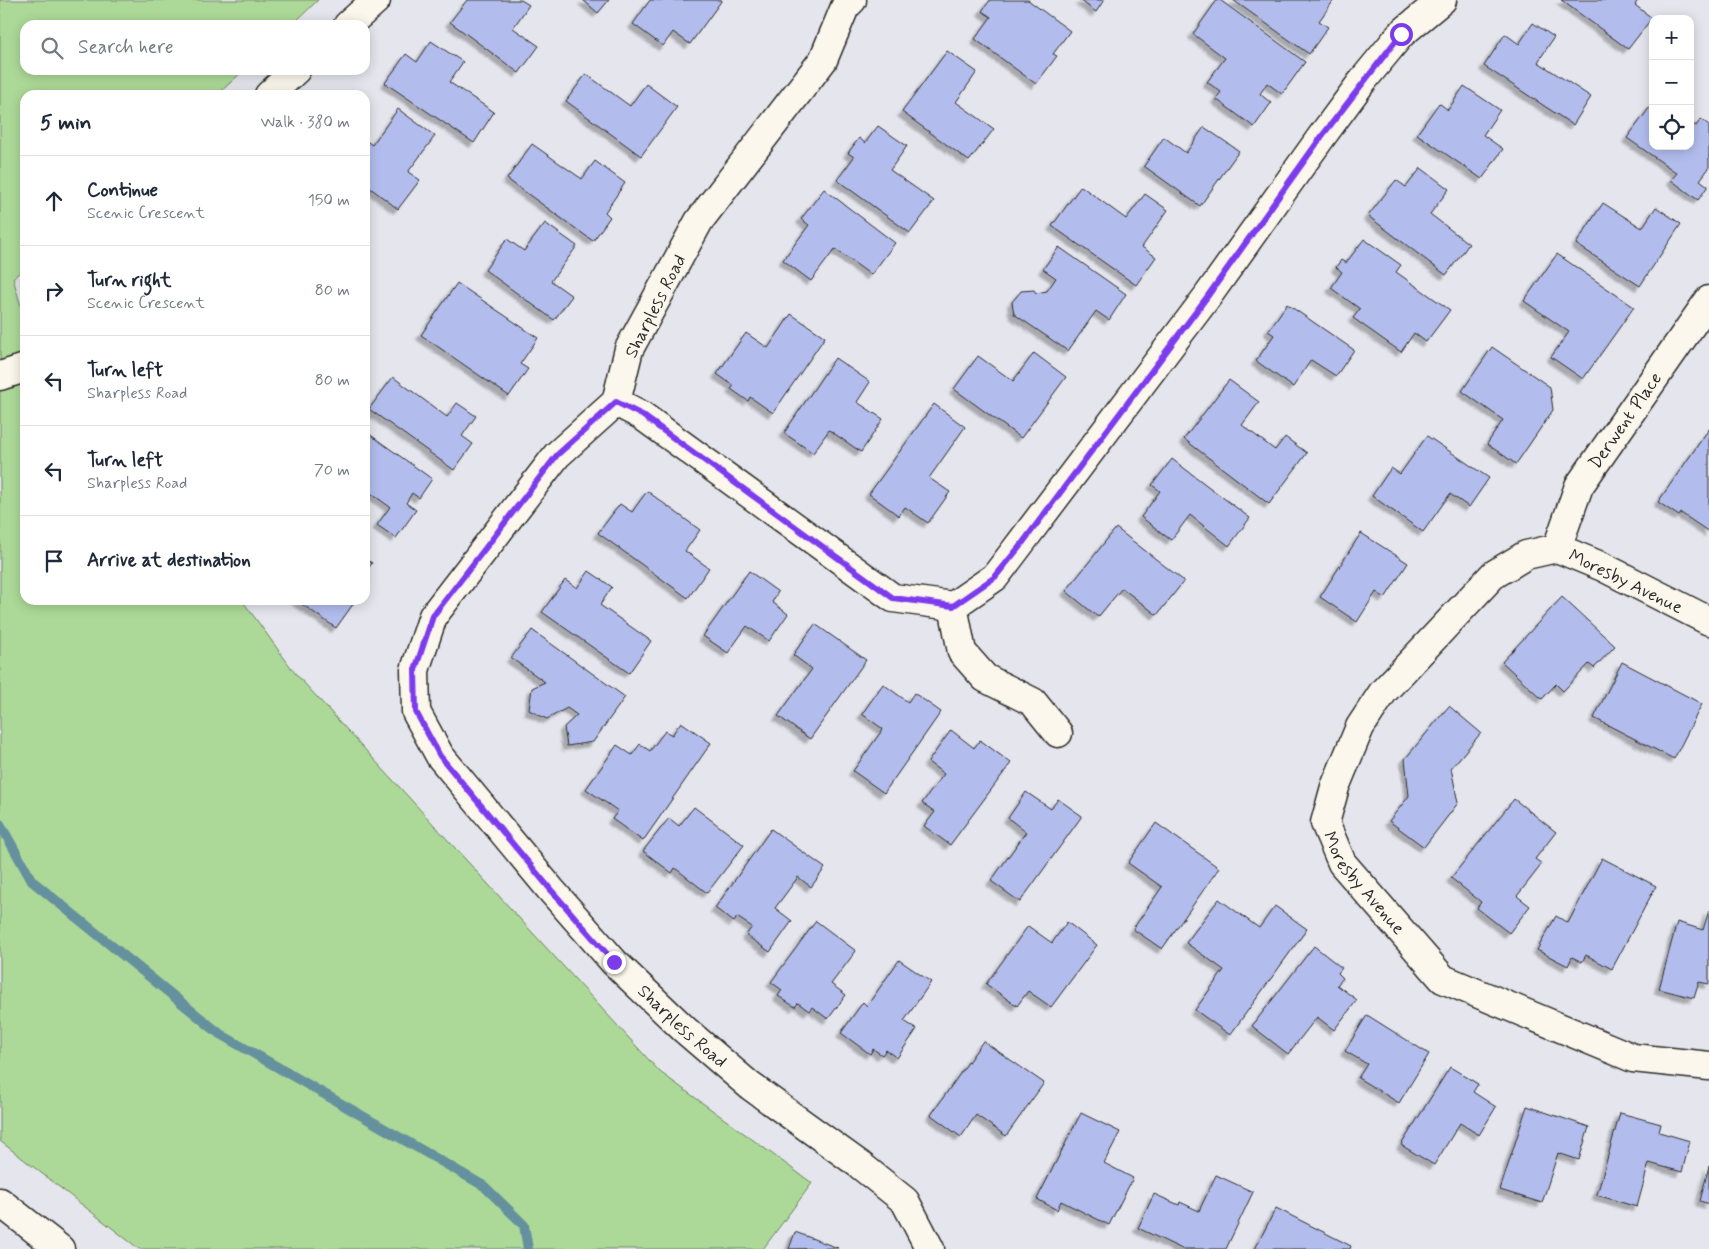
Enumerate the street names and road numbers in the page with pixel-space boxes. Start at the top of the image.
street label: Sharpless Road [620,251,692,362]
street label: Derwent Place [1584,368,1668,474]
street label: Moresby Avenue [1564,544,1687,620]
street label: Moresby Avenue [1317,828,1410,940]
street label: Sharpless Road [632,980,732,1074]

